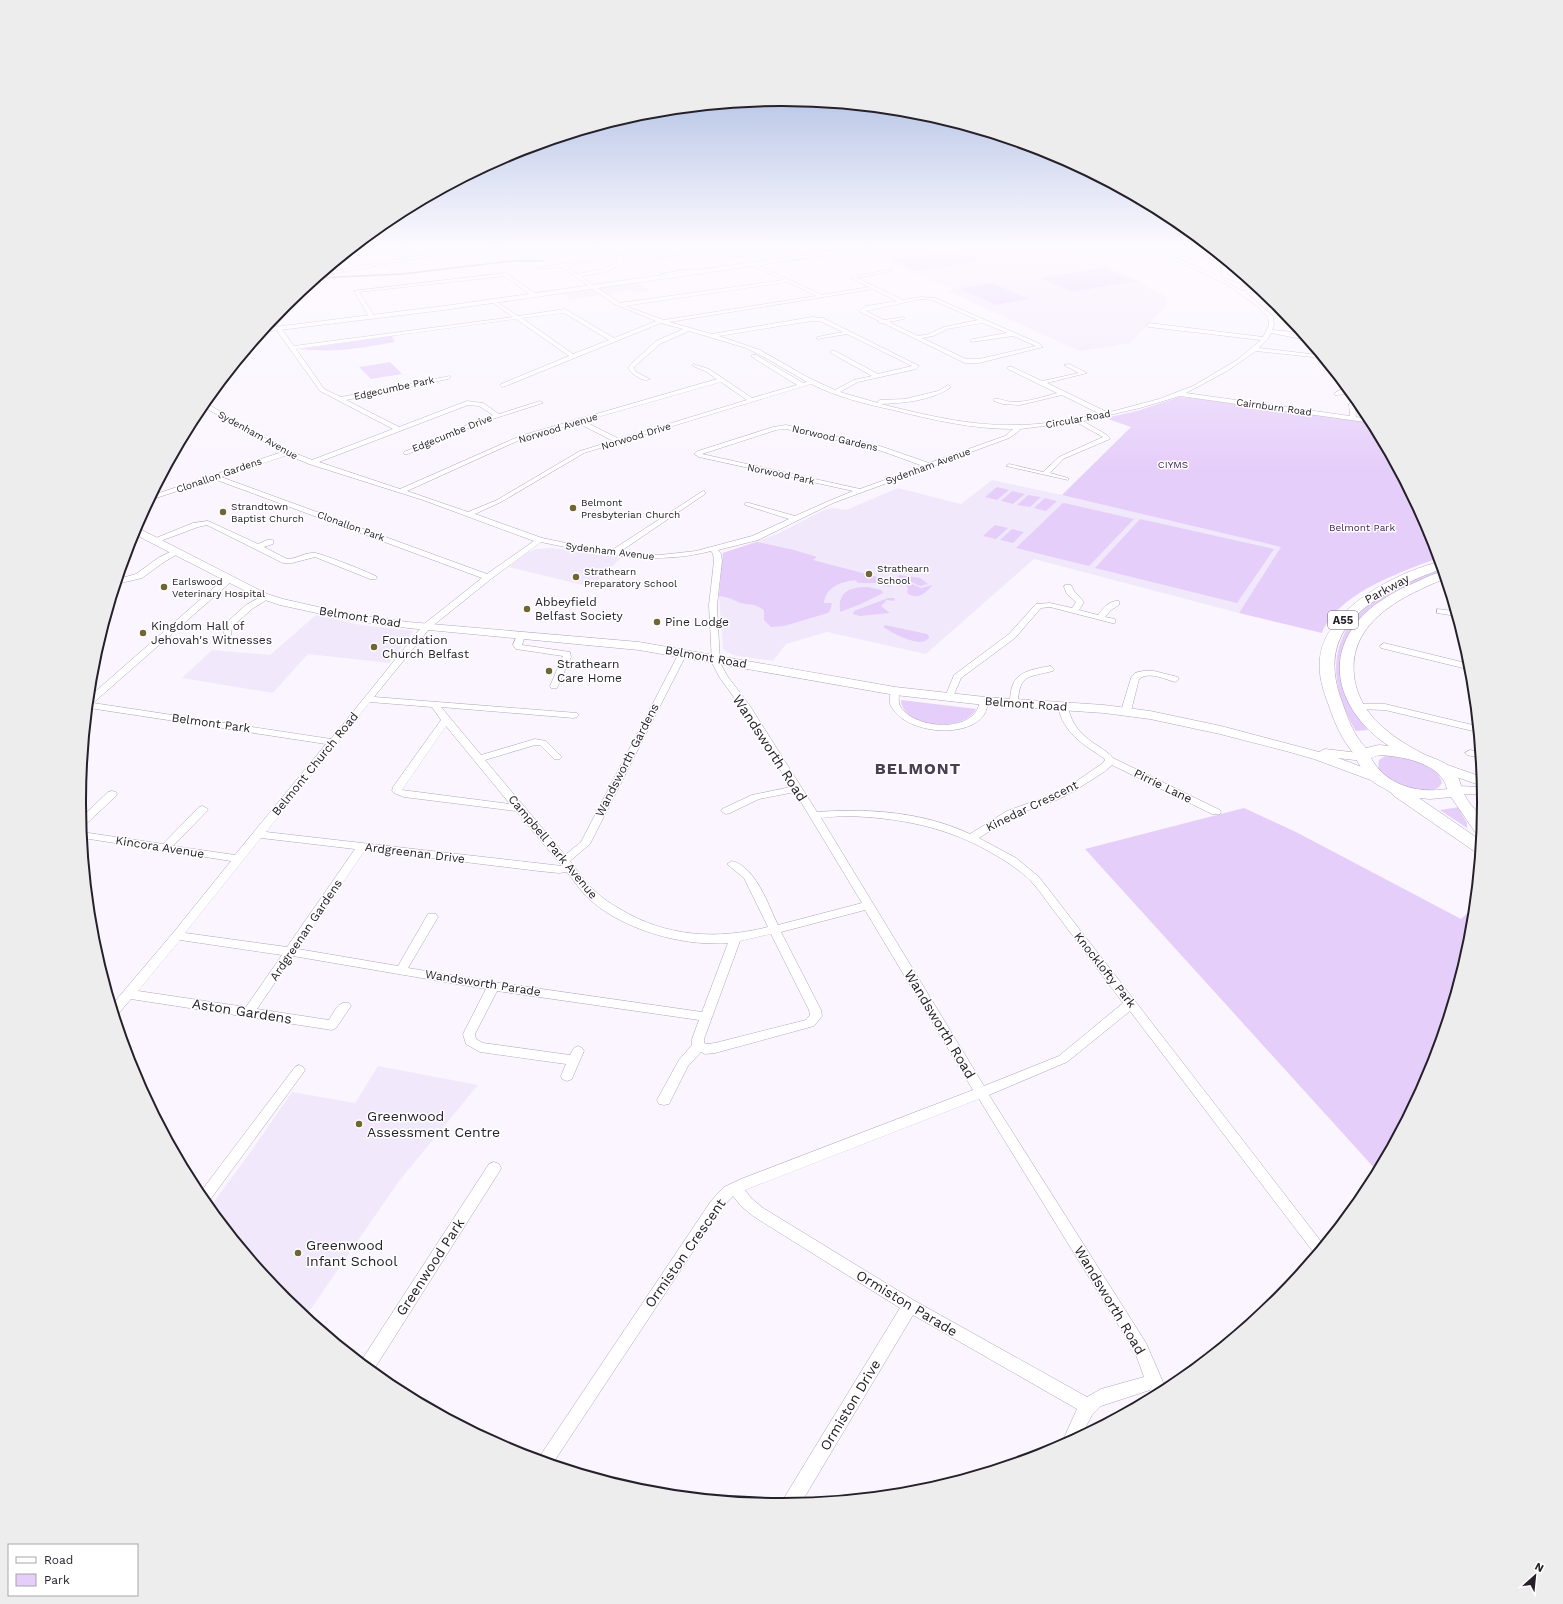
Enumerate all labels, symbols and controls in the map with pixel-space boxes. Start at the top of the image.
street label: Edgecumbe Park [353,374,435,402]
street label: Cairnburn Road [1236,396,1312,418]
street label: Circular Road [1045,408,1111,430]
street label: Sydenham Avenue [216,409,300,462]
street label: Norwood Avenue [517,411,599,445]
street label: Edgecumbe Drive [410,412,494,454]
street label: Norwood Drive [600,420,672,452]
street label: Norwood Gardens [791,423,879,453]
street label: Sydenham Avenue [884,445,972,486]
street label: Clonallon Gardens [175,455,263,495]
park label: CIYMS [1158,459,1188,470]
street label: Norwood Park [746,461,816,487]
place label: Belmont Presbyterian Church [581,497,680,520]
place label: Strandtown Baptist Church [231,501,304,524]
marker: Belmont Presbyterian Church [568,503,578,513]
marker: Strandtown Baptist Church [218,507,228,517]
street label: Clonallon Park [316,509,387,543]
park label: Belmont Park [1329,522,1395,533]
street label: Sydenham Avenue [565,540,655,562]
place label: Strathearn School [877,563,929,586]
place label: Strathearn Preparatory School [584,566,677,589]
marker: Strathearn School [864,569,874,579]
street label: Parkway [1362,571,1412,607]
marker: Strathearn Preparatory School [571,572,581,582]
place label: Earlswood Veterinary Hospital [172,576,265,599]
marker: Earlswood Veterinary Hospital [159,582,169,592]
place label: Abbeyfield Belfast Society [535,595,624,623]
street label: Belmont Road [318,604,402,630]
marker: Abbeyfield Belfast Society [522,604,532,614]
road number: A55 [1328,611,1358,629]
place label: Pine Lodge [665,615,729,629]
marker: Pine Lodge [652,617,662,627]
place label: Kingdom Hall of Jehovah's Witnesses [151,619,272,647]
marker: Kingdom Hall of Jehovah's Witnesses [138,628,148,638]
place label: Foundation Church Belfast [382,633,469,661]
marker: Foundation Church Belfast [369,642,379,652]
street label: Belmont Road [664,643,748,671]
place label: Strathearn Care Home [557,657,622,685]
marker: Strathearn Care Home [544,666,554,676]
street label: Wandsworth Road [730,692,810,804]
street label: Belmont Road [984,694,1068,714]
street label: Wandsworth Gardens [592,701,662,819]
street label: Belmont Church Road [269,710,361,818]
street label: Belmont Park [171,711,251,735]
district label: BELMONT [875,759,961,778]
street label: Pirrie Lane [1132,766,1194,806]
street label: Kinedar Crescent [984,778,1080,834]
street label: Campbell Park Avenue [506,792,601,902]
street label: Kincora Avenue [115,833,205,861]
street label: Ardgreenan Drive [364,840,466,866]
street label: Ardgreenan Gardens [267,877,345,983]
street label: Knocklofty Park [1071,930,1139,1011]
street label: Wandsworth Parade [424,967,542,999]
street label: Wandsworth Road [901,967,979,1081]
street label: Aston Gardens [191,995,293,1027]
place label: Greenwood Assessment Centre [367,1108,500,1140]
marker: Greenwood Assessment Centre [354,1119,364,1129]
street label: Ormiston Crescent [641,1195,729,1310]
street label: Greenwood Park [393,1216,467,1318]
place label: Greenwood Infant School [306,1237,398,1269]
street label: Wandsworth Road [1071,1243,1149,1357]
marker: Greenwood Infant School [293,1248,303,1258]
street label: Ormiston Parade [854,1267,960,1339]
street label: Ormiston Drive [817,1357,883,1453]
legend [8,1544,138,1596]
text: Road [44,1553,73,1567]
north arrow [1515,1556,1555,1596]
text: N [1533,1560,1546,1575]
text: Park [44,1573,70,1587]

